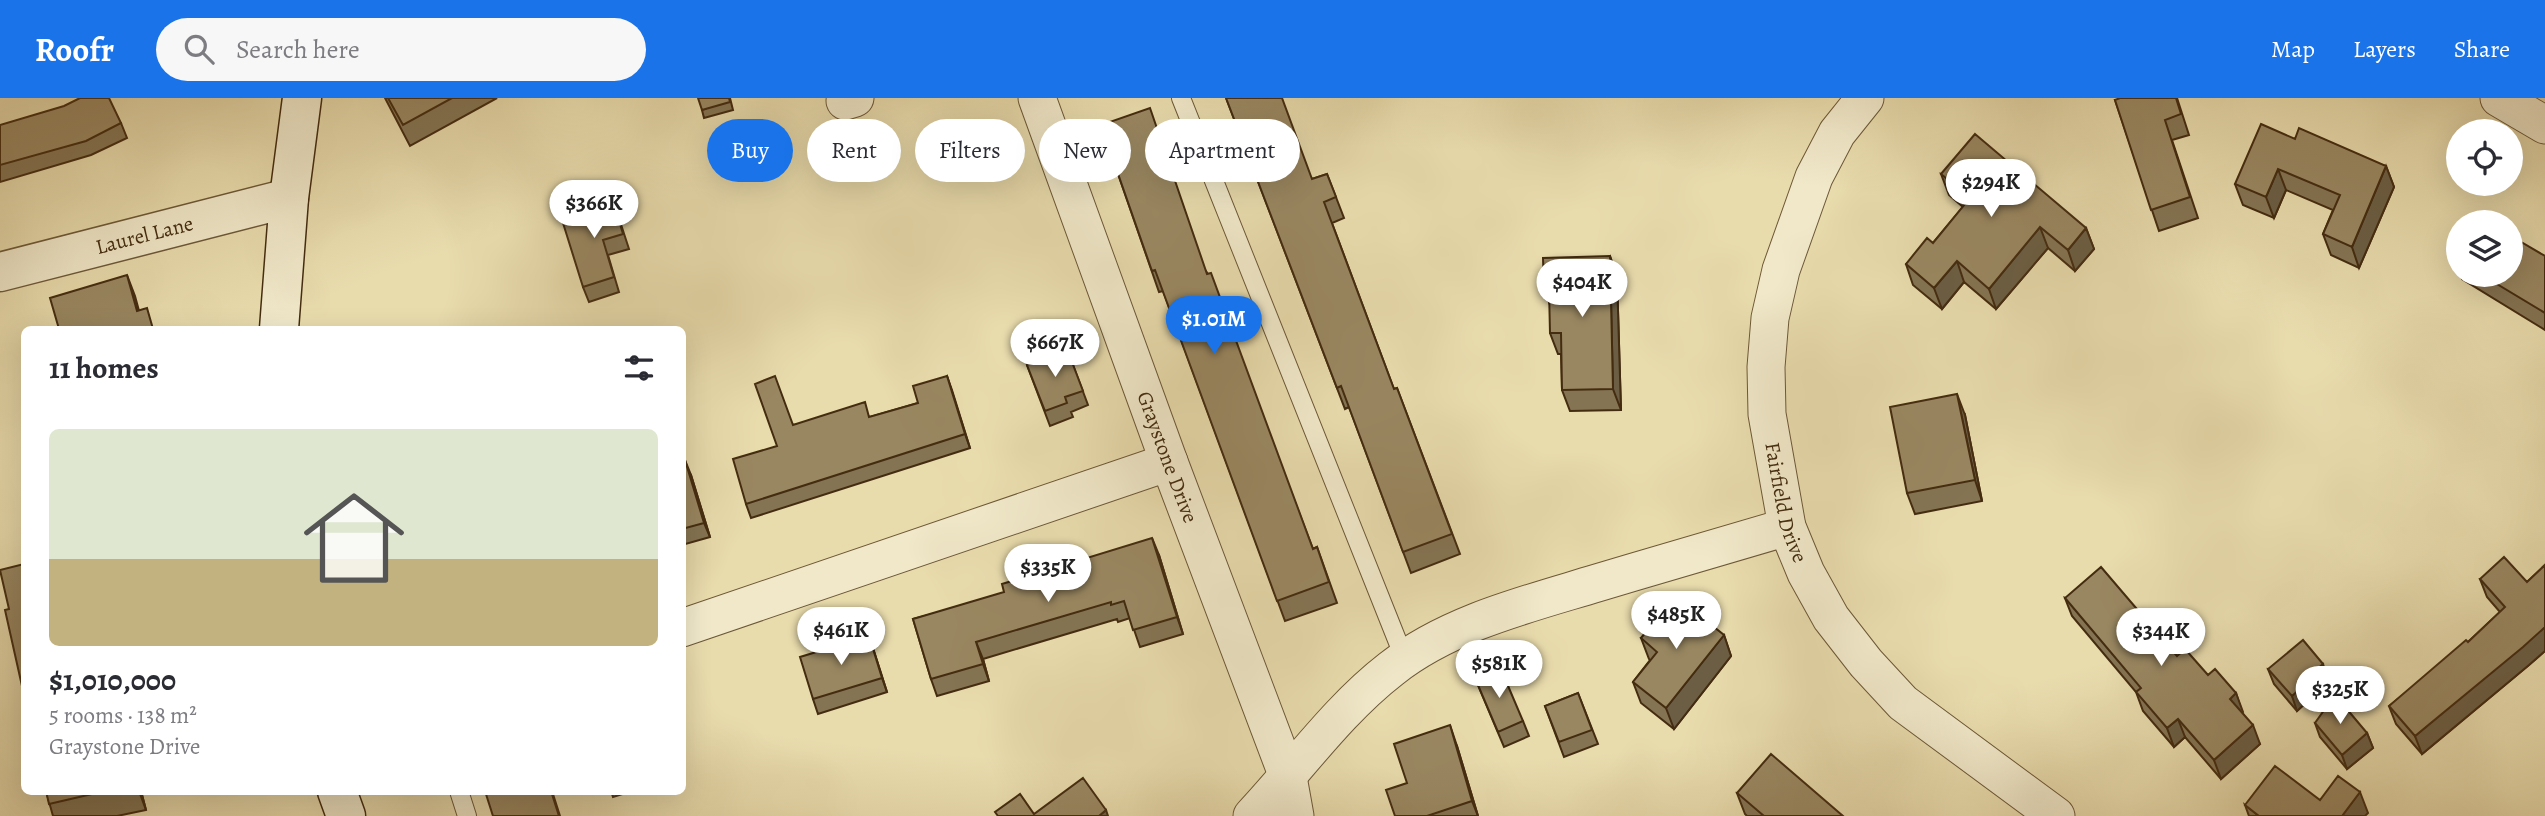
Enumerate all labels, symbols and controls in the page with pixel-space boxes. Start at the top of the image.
search box [156,18,646,81]
text: Roofr [35,27,114,72]
icon: search [180,30,218,68]
text: Search here [236,32,360,67]
text: Map [2271,33,2315,65]
text: Layers [2353,33,2416,65]
text: Share [2454,33,2510,65]
chip: Buy [707,119,793,182]
chip: Rent [807,119,901,182]
chip: Filters [915,119,1025,182]
chip: New [1039,119,1131,182]
chip: Apartment [1145,119,1300,182]
map controls [2446,119,2523,287]
button: locate [2446,119,2523,196]
pin: $294K [1942,159,2040,219]
text: $294K [1962,166,2020,197]
pin: $366K [545,180,643,240]
text: $366K [565,187,623,218]
street label: Laurel Lane [93,209,196,261]
button: layers [2446,210,2523,287]
pin: $404K [1533,260,1631,319]
text: $404K [1552,266,1612,297]
pin: $1.01M [1157,296,1271,356]
text: $1.01M [1182,303,1246,334]
pin: $667K [1006,320,1104,379]
text: $667K [1026,326,1084,357]
text: 11 homes [49,348,159,388]
icon: filters [620,349,658,387]
street label: Graystone Drive [1130,387,1205,527]
street label: Fairfield Drive [1758,440,1814,567]
icon: home [291,475,417,601]
pin: $335K [999,545,1097,604]
text: $335K [1020,551,1076,582]
pin: $485K [1627,592,1725,651]
text: $485K [1647,598,1705,629]
pin: $461K [792,608,890,667]
pin: $344K [2112,608,2210,668]
text: $461K [813,614,869,645]
text: $344K [2132,615,2190,646]
pin: $581K [1450,640,1548,700]
text: $581K [1472,647,1526,678]
text: $1,010,000 [49,660,176,700]
pin: $325K [2291,666,2389,726]
text: $325K [2312,673,2368,704]
text: 5 rooms · 138 m² [49,700,197,731]
text: Graystone Drive [49,731,200,762]

